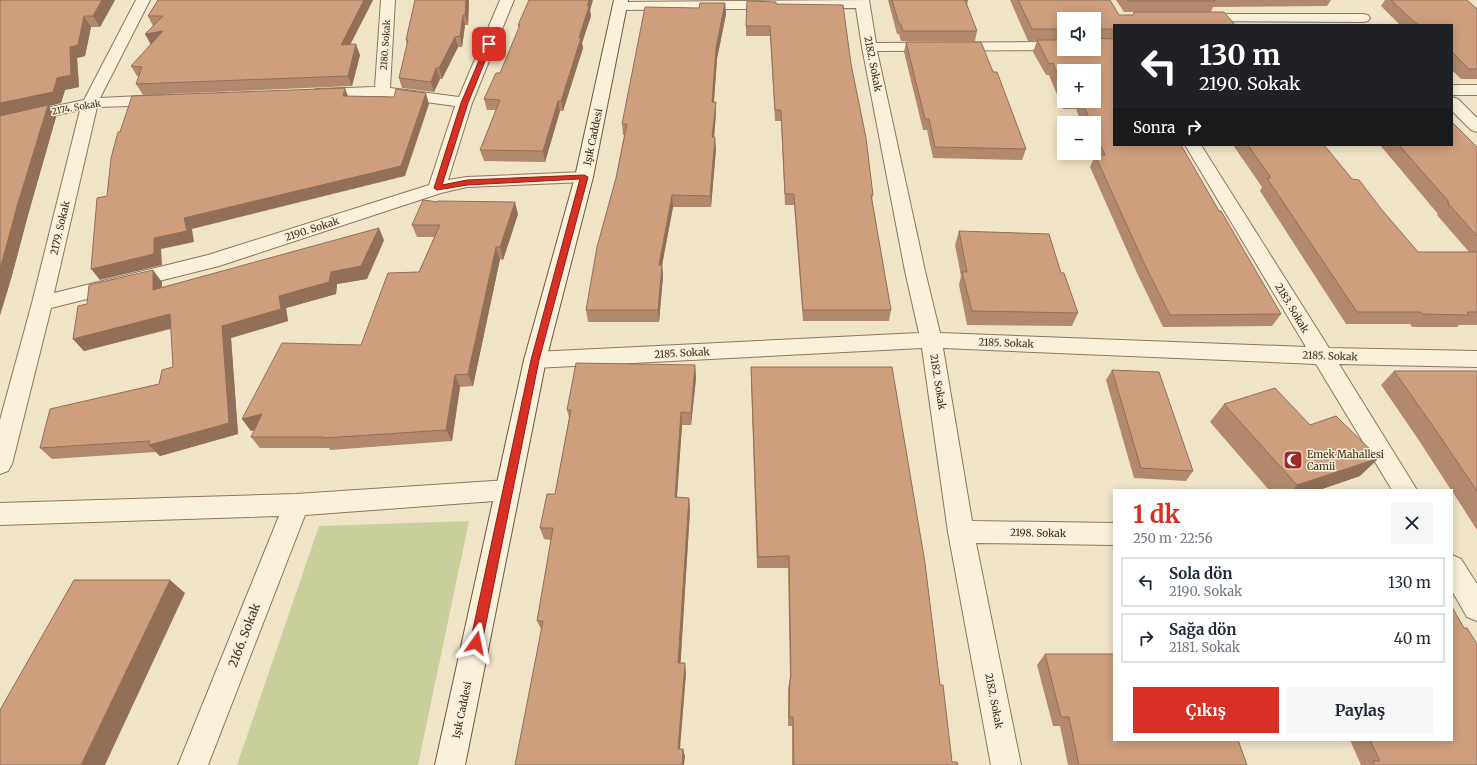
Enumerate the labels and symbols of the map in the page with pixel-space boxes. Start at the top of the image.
street label: 2180. Sokak [378,19,392,71]
pin [472,27,506,61]
street label: 2182. Sokak [861,35,885,94]
street label: 2174. Sokak [51,97,102,117]
street label: Işık Caddesi [581,107,605,167]
street label: 2179. Sokak [47,199,73,256]
street label: 2190. Sokak [283,214,341,244]
street label: 2183. Sokak [1272,281,1312,336]
street label: 2185. Sokak [978,336,1035,350]
street label: 2185. Sokak [654,345,711,361]
street label: 2185. Sokak [1302,349,1359,363]
street label: 2182. Sokak [927,353,949,411]
place label: Emek Mahallesi Camii [1307,448,1384,473]
mosque icon: Emek Mahallesi Camii [1282,449,1304,471]
street label: 2198. Sokak [1010,526,1067,540]
street label: 2166. Sokak [225,600,263,669]
position arrow [455,622,497,664]
street label: 2182. Sokak [982,672,1006,731]
street label: Işık Caddesi [450,680,474,740]

